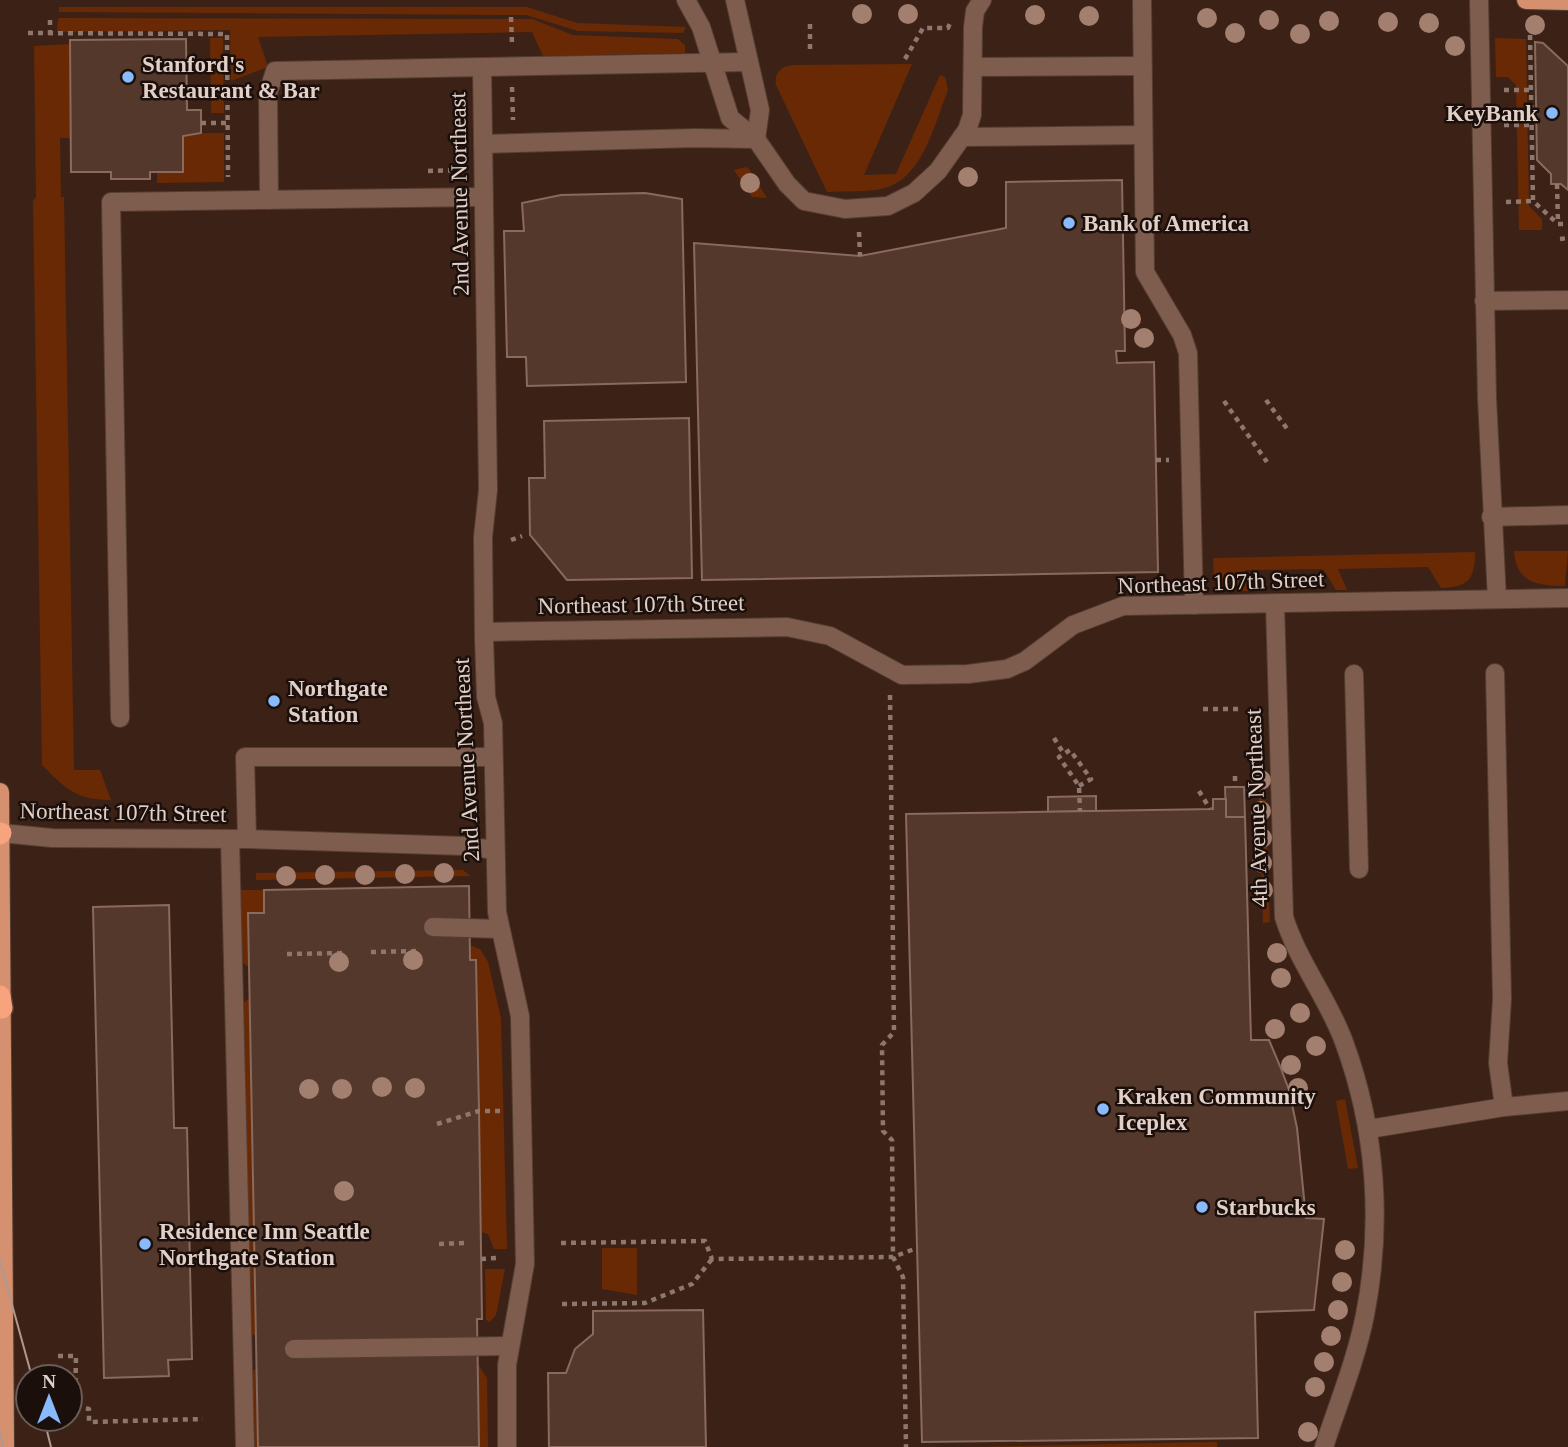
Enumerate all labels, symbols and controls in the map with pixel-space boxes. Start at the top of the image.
place label: Stanford's Restaurant & Bar [142,52,320,103]
marker: Stanford's Restaurant & Bar [120,69,136,85]
street label: 2nd Avenue Northeast [445,91,474,296]
place label: KeyBank [1446,101,1538,126]
marker: KeyBank [1544,105,1560,121]
place label: Bank of America [1083,211,1250,236]
marker: Bank of America [1061,215,1077,231]
street label: Northeast 107th Street [1117,566,1325,599]
street label: Northeast 107th Street [537,590,745,619]
street label: 2nd Avenue Northeast [449,657,484,862]
place label: Northgate Station [288,676,388,727]
marker: Northgate Station [266,693,282,709]
street label: 4th Avenue Northeast [1241,708,1272,908]
street label: Northeast 107th Street [19,798,227,827]
place label: Kraken Community Iceplex [1117,1084,1316,1135]
marker: Kraken Community Iceplex [1095,1101,1111,1117]
place label: Starbucks [1216,1195,1316,1220]
marker: Starbucks [1194,1199,1210,1215]
place label: Residence Inn Seattle Northgate Station [159,1219,370,1270]
marker: Residence Inn Seattle Northgate Station [137,1236,153,1252]
north arrow [14,1363,84,1433]
text: N [42,1371,56,1392]

